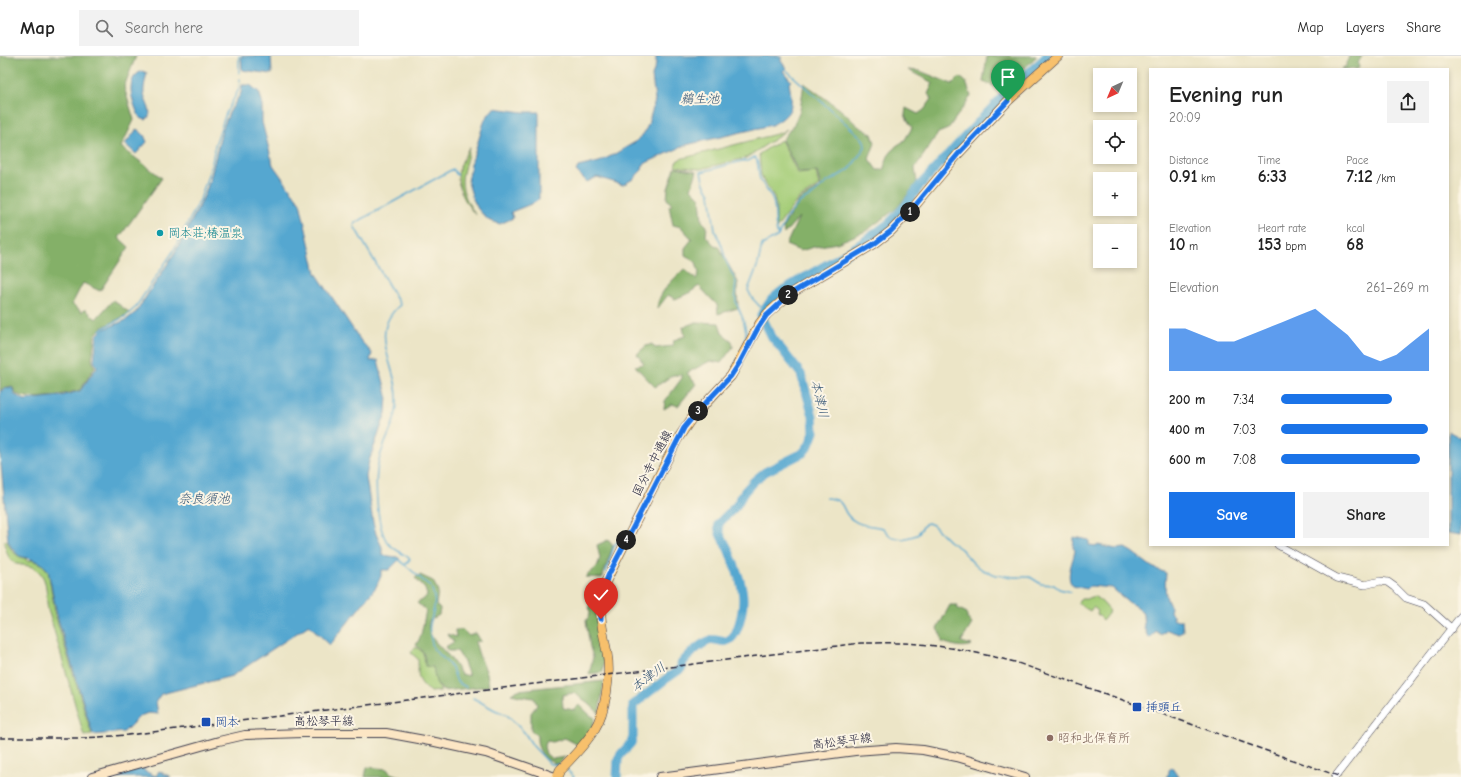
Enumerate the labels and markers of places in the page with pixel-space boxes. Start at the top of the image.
pin [991,60,1025,101]
pin: 1 [900,202,920,222]
place label: 岡本荘;椿温泉 [168,226,242,240]
marker: 岡本荘;椿温泉 [155,228,165,238]
pin: 2 [778,285,798,305]
pin: 3 [688,401,708,421]
pin: 4 [616,530,636,550]
pin [584,578,618,619]
place label: 挿頭丘 [1146,700,1182,714]
marker: 挿頭丘 [1131,701,1143,713]
place label: 岡本 [215,715,239,729]
marker: 岡本 [200,716,212,728]
place label: 昭和北保育所 [1058,731,1130,745]
marker: 昭和北保育所 [1045,733,1055,743]

